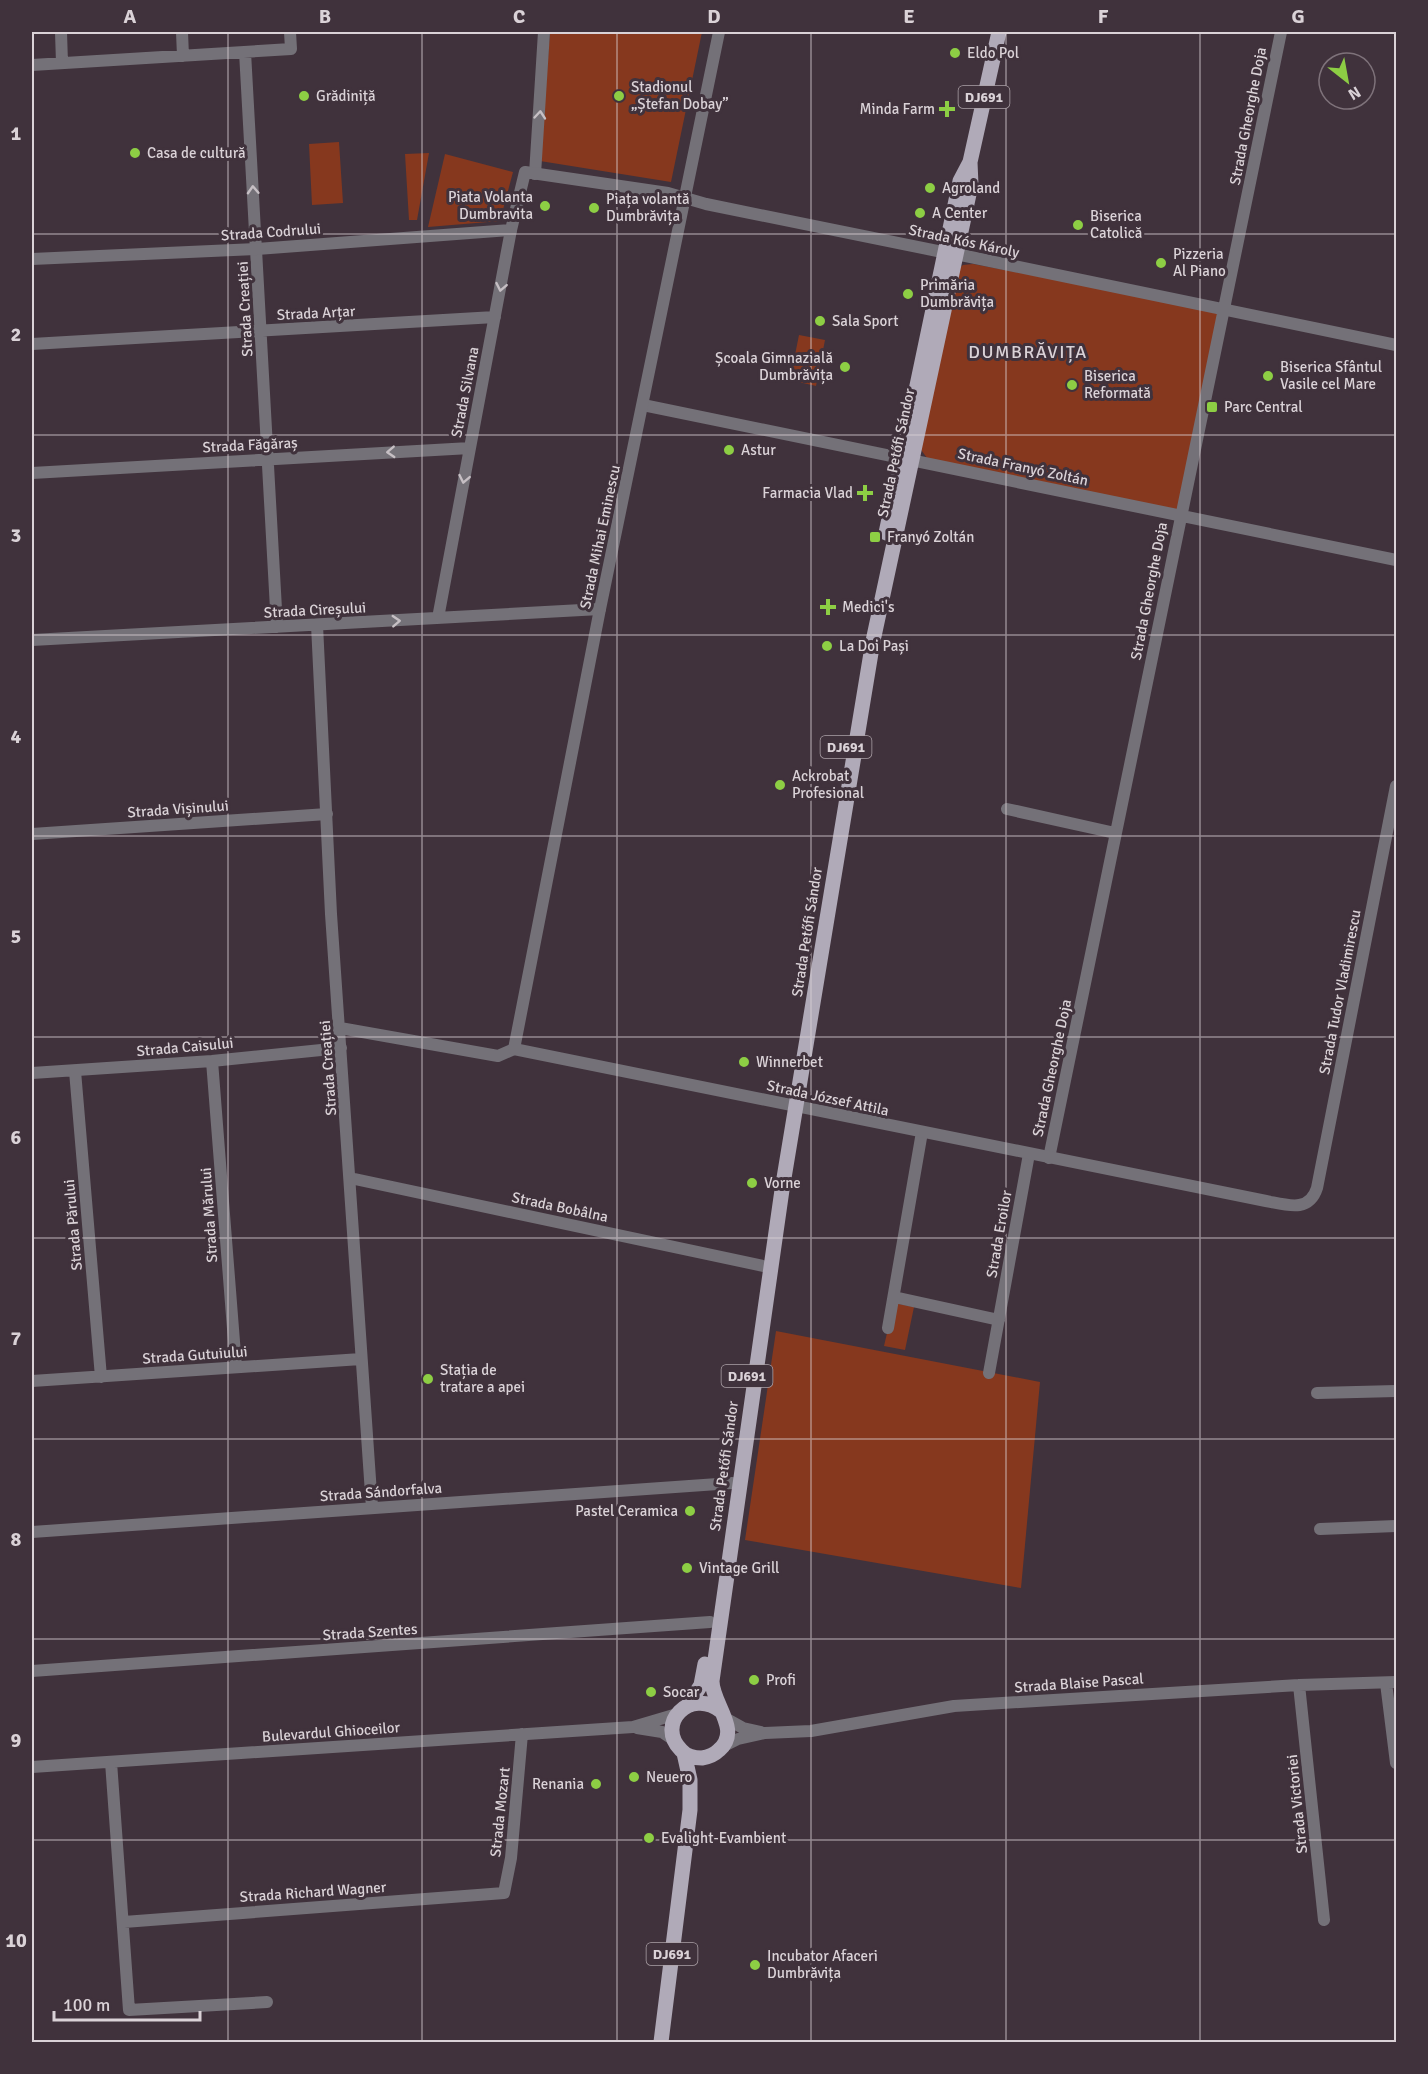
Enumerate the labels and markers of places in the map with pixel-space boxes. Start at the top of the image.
place label: Eldo Pol [967,44,1019,62]
marker: Eldo Pol [948,46,962,60]
place label: Stadionul „Ștefan Dobay” [631,78,729,113]
place label: Grădiniță [316,87,376,106]
marker: Grădiniță [297,89,311,103]
marker: Stadionul „Ștefan Dobay” [612,89,626,103]
place label: Minda Farm [859,100,935,118]
marker: Minda Farm [940,102,954,116]
place label: Casa de cultură [147,144,246,162]
marker: Casa de cultură [128,146,142,160]
place label: Agroland [942,179,1000,197]
marker: Agroland [923,181,937,195]
place label: Piata Volanta Dumbravita [448,188,533,223]
place label: Piața volantă Dumbrăvița [606,190,690,226]
marker: Piata Volanta Dumbravita [538,199,552,213]
marker: Piața volantă Dumbrăvița [587,201,601,215]
place label: A Center [932,204,988,222]
marker: A Center [913,206,927,220]
place label: Biserica Catolică [1090,207,1142,242]
marker: Biserica Catolică [1071,218,1085,232]
place label: Pizzeria Al Piano [1173,245,1226,280]
marker: Pizzeria Al Piano [1154,256,1168,270]
place label: Primăria Dumbrăvița [920,276,994,312]
marker: Primăria Dumbrăvița [901,287,915,301]
place label: Sala Sport [832,312,898,330]
marker: Sala Sport [813,314,827,328]
place label: Școala Gimnazială Dumbrăvița [715,349,833,385]
place label: Biserica Sfântul Vasile cel Mare [1280,358,1382,393]
marker: Școala Gimnazială Dumbrăvița [838,360,852,374]
place label: Biserica Reformată [1084,367,1151,402]
marker: Biserica Sfântul Vasile cel Mare [1261,369,1275,383]
marker: Biserica Reformată [1065,378,1079,392]
place label: Parc Central [1224,398,1303,416]
marker: Parc Central [1205,400,1219,414]
place label: Astur [741,441,776,459]
marker: Astur [722,443,736,457]
place label: Farmacia Vlad [762,484,853,502]
marker: Farmacia Vlad [858,486,872,500]
place label: Franyó Zoltán [887,528,974,546]
marker: Franyó Zoltán [868,530,882,544]
marker: Medici's [819,598,837,616]
place label: Medici's [842,598,895,616]
place label: La Doi Pași [839,637,909,655]
marker: La Doi Pași [820,639,834,653]
place label: Ackrobat Profesional [792,767,864,802]
marker: Ackrobat Profesional [773,778,787,792]
place label: Winnerbet [756,1053,823,1071]
marker: Winnerbet [737,1055,751,1069]
place label: Vorne [764,1174,801,1192]
marker: Vorne [745,1176,759,1190]
place label: Stația de tratare a apei [440,1361,525,1396]
marker: Stația de tratare a apei [421,1372,435,1386]
place label: Pastel Ceramica [575,1502,678,1520]
marker: Pastel Ceramica [683,1504,697,1518]
place label: Vintage Grill [699,1559,780,1577]
marker: Vintage Grill [680,1561,694,1575]
place label: Profi [766,1671,796,1689]
marker: Profi [747,1673,761,1687]
place label: Socar [663,1683,700,1701]
marker: Socar [644,1685,658,1699]
place label: Neuero [646,1768,693,1786]
marker: Neuero [627,1770,641,1784]
place label: Renania [532,1775,584,1793]
marker: Renania [589,1777,603,1791]
place label: Evalight-Evambient [661,1829,786,1847]
marker: Evalight-Evambient [642,1831,656,1845]
place label: Incubator Afaceri Dumbrăvița [767,1947,878,1983]
marker: Incubator Afaceri Dumbrăvița [748,1958,762,1972]

